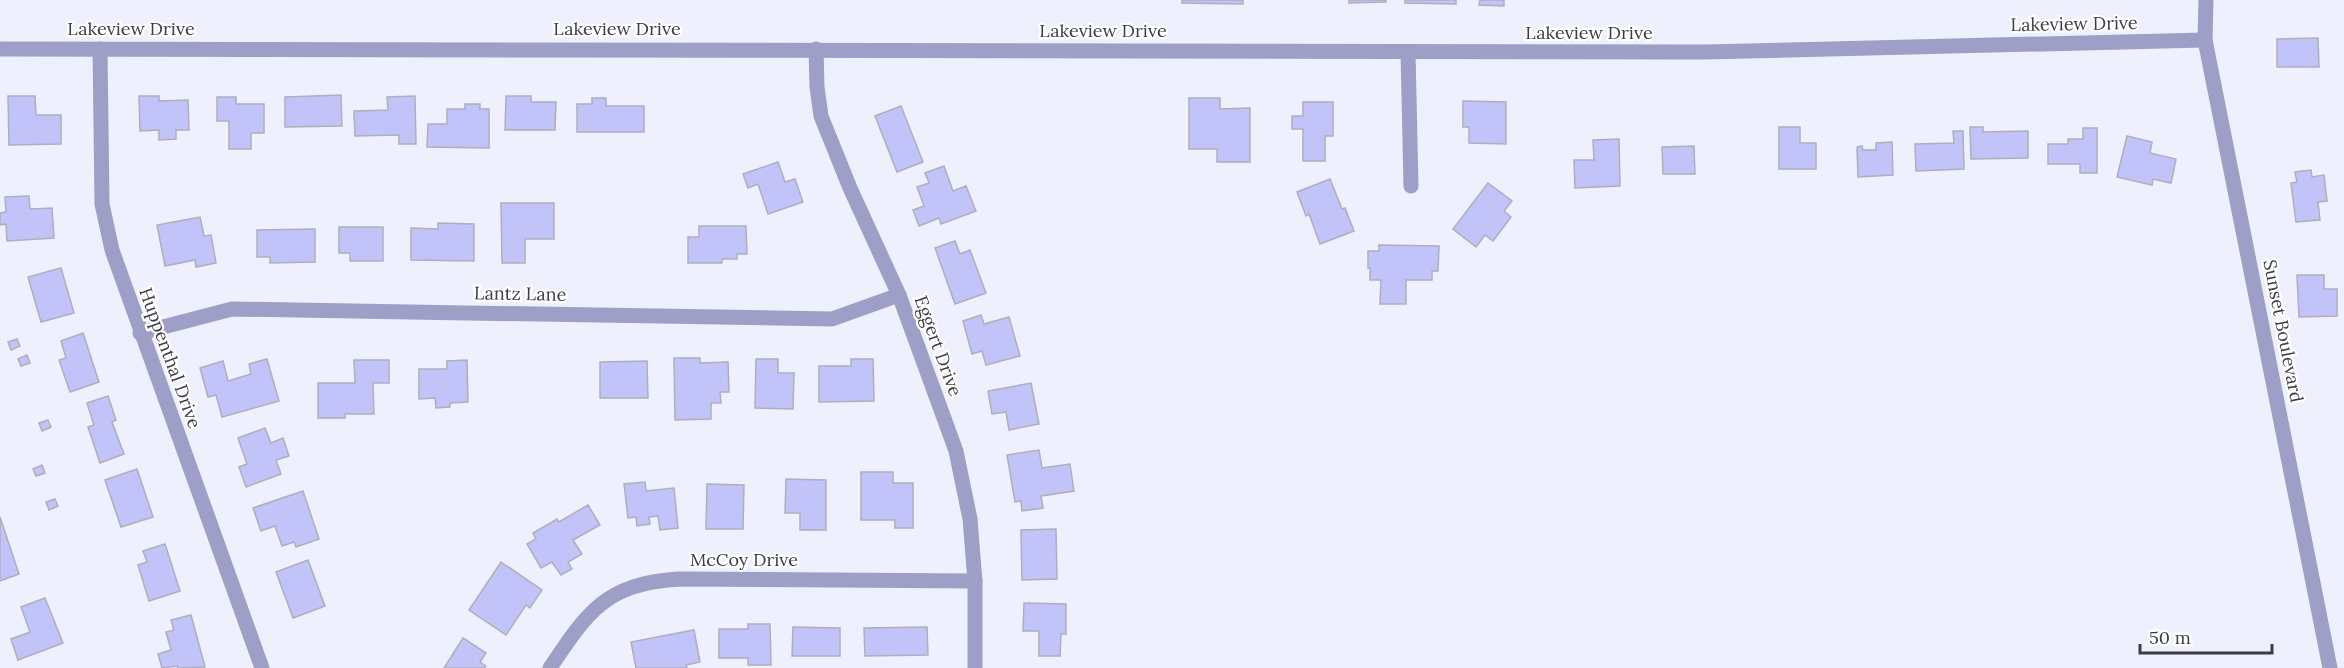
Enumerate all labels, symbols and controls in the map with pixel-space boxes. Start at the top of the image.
street label: Lakeview Drive [2010,11,2138,36]
street label: Lakeview Drive [67,17,195,40]
street label: Lakeview Drive [553,17,681,40]
street label: Lakeview Drive [1039,19,1167,42]
street label: Lakeview Drive [1525,21,1653,44]
street label: Sunset Boulevard [2258,257,2309,405]
street label: Lantz Lane [474,281,567,306]
street label: Huppenthal Drive [134,284,207,432]
street label: Eggert Drive [910,292,967,399]
street label: McCoy Drive [690,548,798,571]
scale bar [2140,617,2272,655]
text: 50 m [2149,626,2191,649]

